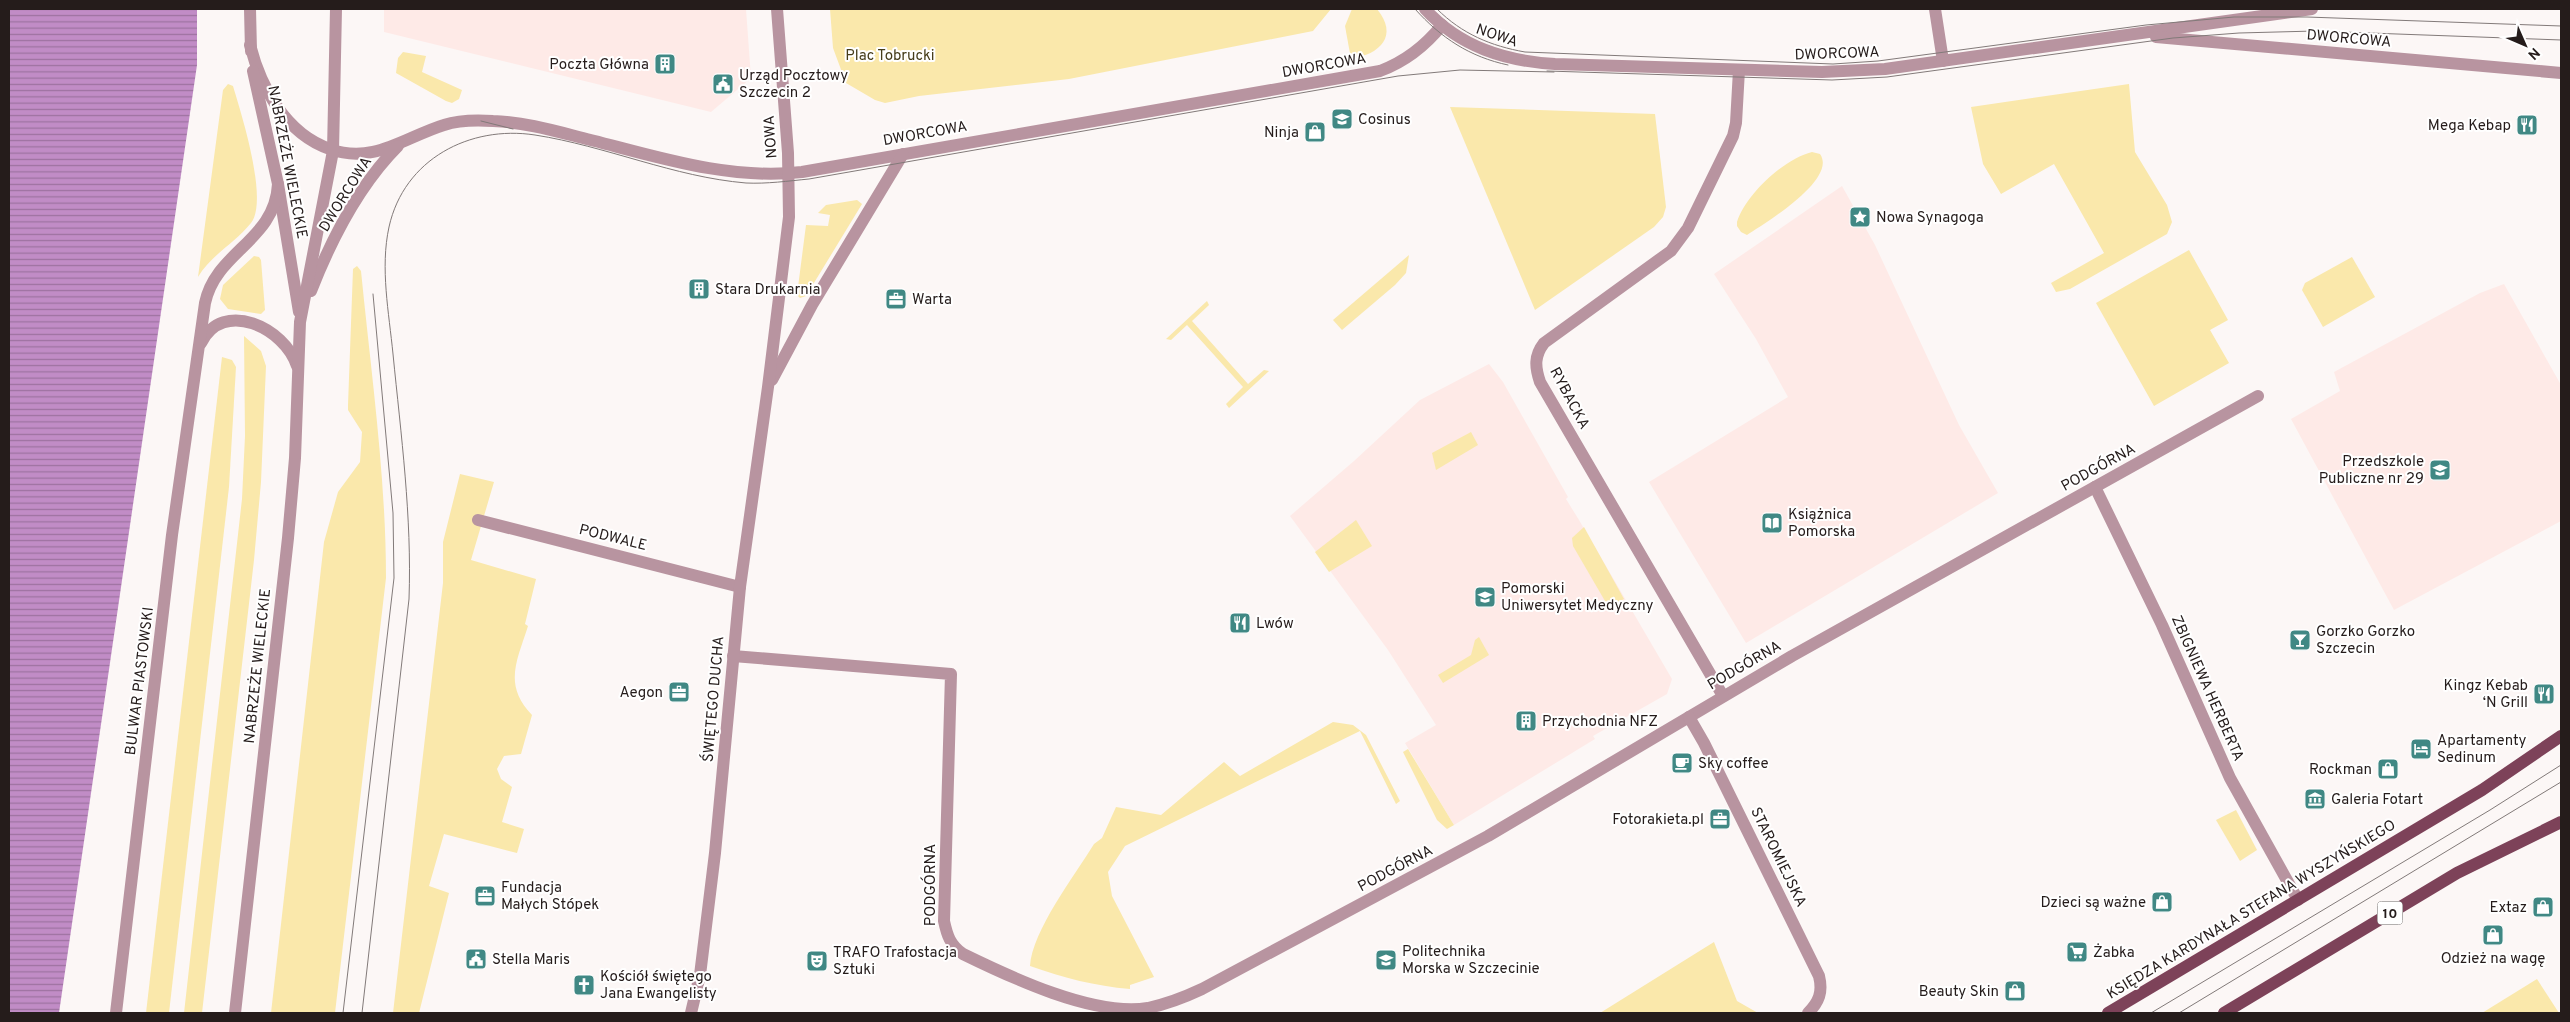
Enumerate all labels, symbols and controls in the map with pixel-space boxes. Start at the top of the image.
street label: NOWA [1473,20,1520,52]
north arrow [2500,20,2550,70]
street label: DWORCOWA [2306,26,2392,53]
street label: DWORCOWA [1794,44,1880,65]
text: N [2524,44,2543,63]
park label: Plac Tobrucki [845,47,935,66]
street label: DWORCOWA [1281,50,1368,83]
building icon: Poczta Główna [653,52,677,76]
place label: Poczta Główna [549,56,649,75]
place label: Urząd Pocztowy Szczecin 2 [739,67,848,103]
public building icon: Urząd Pocztowy Szczecin 2 [711,72,735,96]
street label: NABRZEŻE WIELECKIE [262,84,312,240]
school or university icon: Cosinus [1330,107,1354,131]
place label: Cosinus [1358,111,1411,130]
restaurant icon: Mega Kebap [2515,113,2539,137]
street label: NOWA [761,115,782,159]
place label: Mega Kebap [2428,117,2511,136]
street label: DWORCOWA [882,118,969,151]
shop icon: Ninja [1303,120,1327,144]
place label: Ninja [1264,124,1299,143]
street label: DWORCOWA [316,154,377,236]
place icon: Nowa Synagoga [1848,205,1872,229]
place label: Nowa Synagoga [1876,209,1984,228]
building icon: Stara Drukarnia [687,277,711,301]
place label: Stara Drukarnia [715,281,820,300]
office icon: Warta [884,287,908,311]
place label: Warta [912,291,952,310]
street label: RYBACKA [1544,364,1593,433]
street label: PODGÓRNA [2057,438,2139,497]
place label: Przedszkole Publiczne nr 29 [2319,453,2424,489]
school or university icon: Przedszkole Publiczne nr 29 [2428,458,2452,482]
place label: Książnica Pomorska [1788,506,1855,542]
library icon: Książnica Pomorska [1760,511,1784,535]
street label: PODWALE [577,521,649,556]
place label: Pomorski Uniwersytet Medyczny [1501,580,1654,616]
school or university icon: Pomorski Uniwersytet Medyczny [1473,585,1497,609]
street label: NABRZEŻE WIELECKIE [240,588,276,745]
street label: BULWAR PIASTOWSKI [122,606,159,756]
restaurant icon: Lwów [1228,611,1252,635]
street label: ZBIGNIEWA HERBERTA [2166,613,2247,764]
place label: Lwów [1256,615,1294,634]
place label: Gorzko Gorzko Szczecin [2316,623,2415,659]
bar icon: Gorzko Gorzko Szczecin [2288,628,2312,652]
street label: ŚWIĘTEGO DUCHA [698,635,729,763]
street label: PODGÓRNA [1703,636,1785,695]
place label: Kingz Kebab ‘N Grill [2444,677,2528,713]
office icon: Aegon [667,680,691,704]
restaurant icon: Kingz Kebab ‘N Grill [2532,682,2556,706]
place label: Aegon [620,684,663,703]
building icon: Przychodnia NFZ [1514,709,1538,733]
place label: Przychodnia NFZ [1542,713,1658,732]
place label: Apartamenty Sedinum [2437,732,2526,768]
hotel icon: Apartamenty Sedinum [2409,737,2433,761]
cafe icon: Sky coffee [1670,751,1694,775]
place label: Sky coffee [1698,755,1769,774]
shop icon: Rockman [2376,757,2400,781]
place label: Rockman [2309,761,2372,780]
museum icon: Galeria Fotart [2303,787,2327,811]
place label: Galeria Fotart [2331,791,2423,810]
street label: STAROMIEJSKA [1745,805,1810,911]
office icon: Fotorakieta.pl [1708,807,1732,831]
place label: Fotorakieta.pl [1612,811,1704,830]
street label: KSIĘDZA KARDYNAŁA STEFANA WYSZYŃSKIEGO [2103,815,2400,1004]
street label: PODGÓRNA [1354,840,1436,897]
street label: PODGÓRNA [920,844,941,926]
place label: Fundacja Małych Stópek [501,879,599,915]
office icon: Fundacja Małych Stópek [473,884,497,908]
shop icon: Dzieci są ważne [2150,890,2174,914]
place label: Dzieci są ważne [2040,894,2146,913]
shop icon: Extaz [2531,895,2555,919]
place label: Extaz [2489,899,2527,918]
road number: 10 [2378,901,2402,924]
shop icon: Odzież na wagę [2481,923,2505,947]
supermarket icon: Żabka [2065,940,2089,964]
place label: Politechnika Morska w Szczecinie [1402,943,1540,979]
place label: Żabka [2093,943,2135,963]
place label: TRAFO Trafostacja Sztuki [833,944,957,980]
public building icon: Stella Maris [464,947,488,971]
school or university icon: Politechnika Morska w Szczecinie [1374,948,1398,972]
theatre icon: TRAFO Trafostacja Sztuki [805,949,829,973]
place label: Odzież na wagę [2441,950,2545,969]
place label: Stella Maris [492,951,570,970]
place label: Kościół świętego Jana Ewangelisty [600,968,717,1004]
church icon: Kościół świętego Jana Ewangelisty [572,973,596,997]
shop icon: Beauty Skin [2003,979,2027,1003]
place label: Beauty Skin [1919,983,1999,1002]

